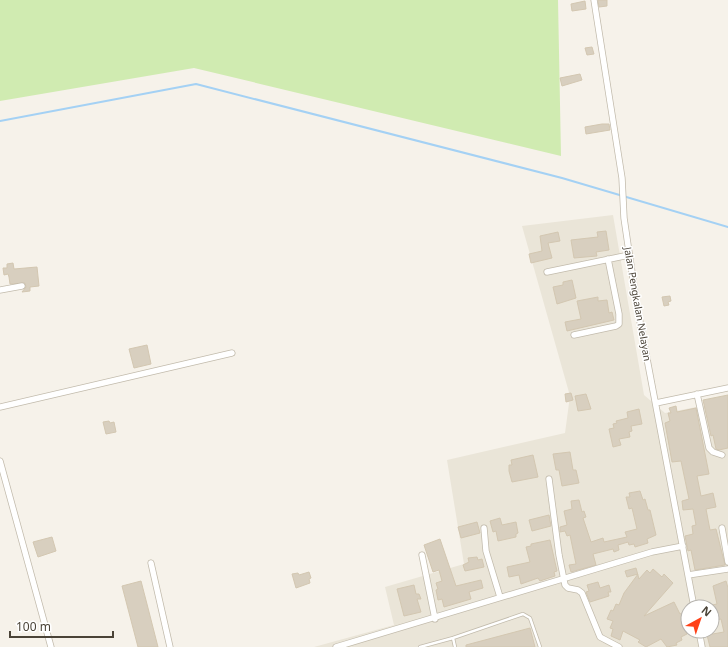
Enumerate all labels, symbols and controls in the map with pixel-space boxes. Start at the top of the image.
street label: Jalan Pengkalan Nelayan [621,245,655,362]
north arrow [680,599,720,639]
text: N [698,602,715,620]
scale bar [10,613,113,639]
text: 100 m [16,618,51,635]

